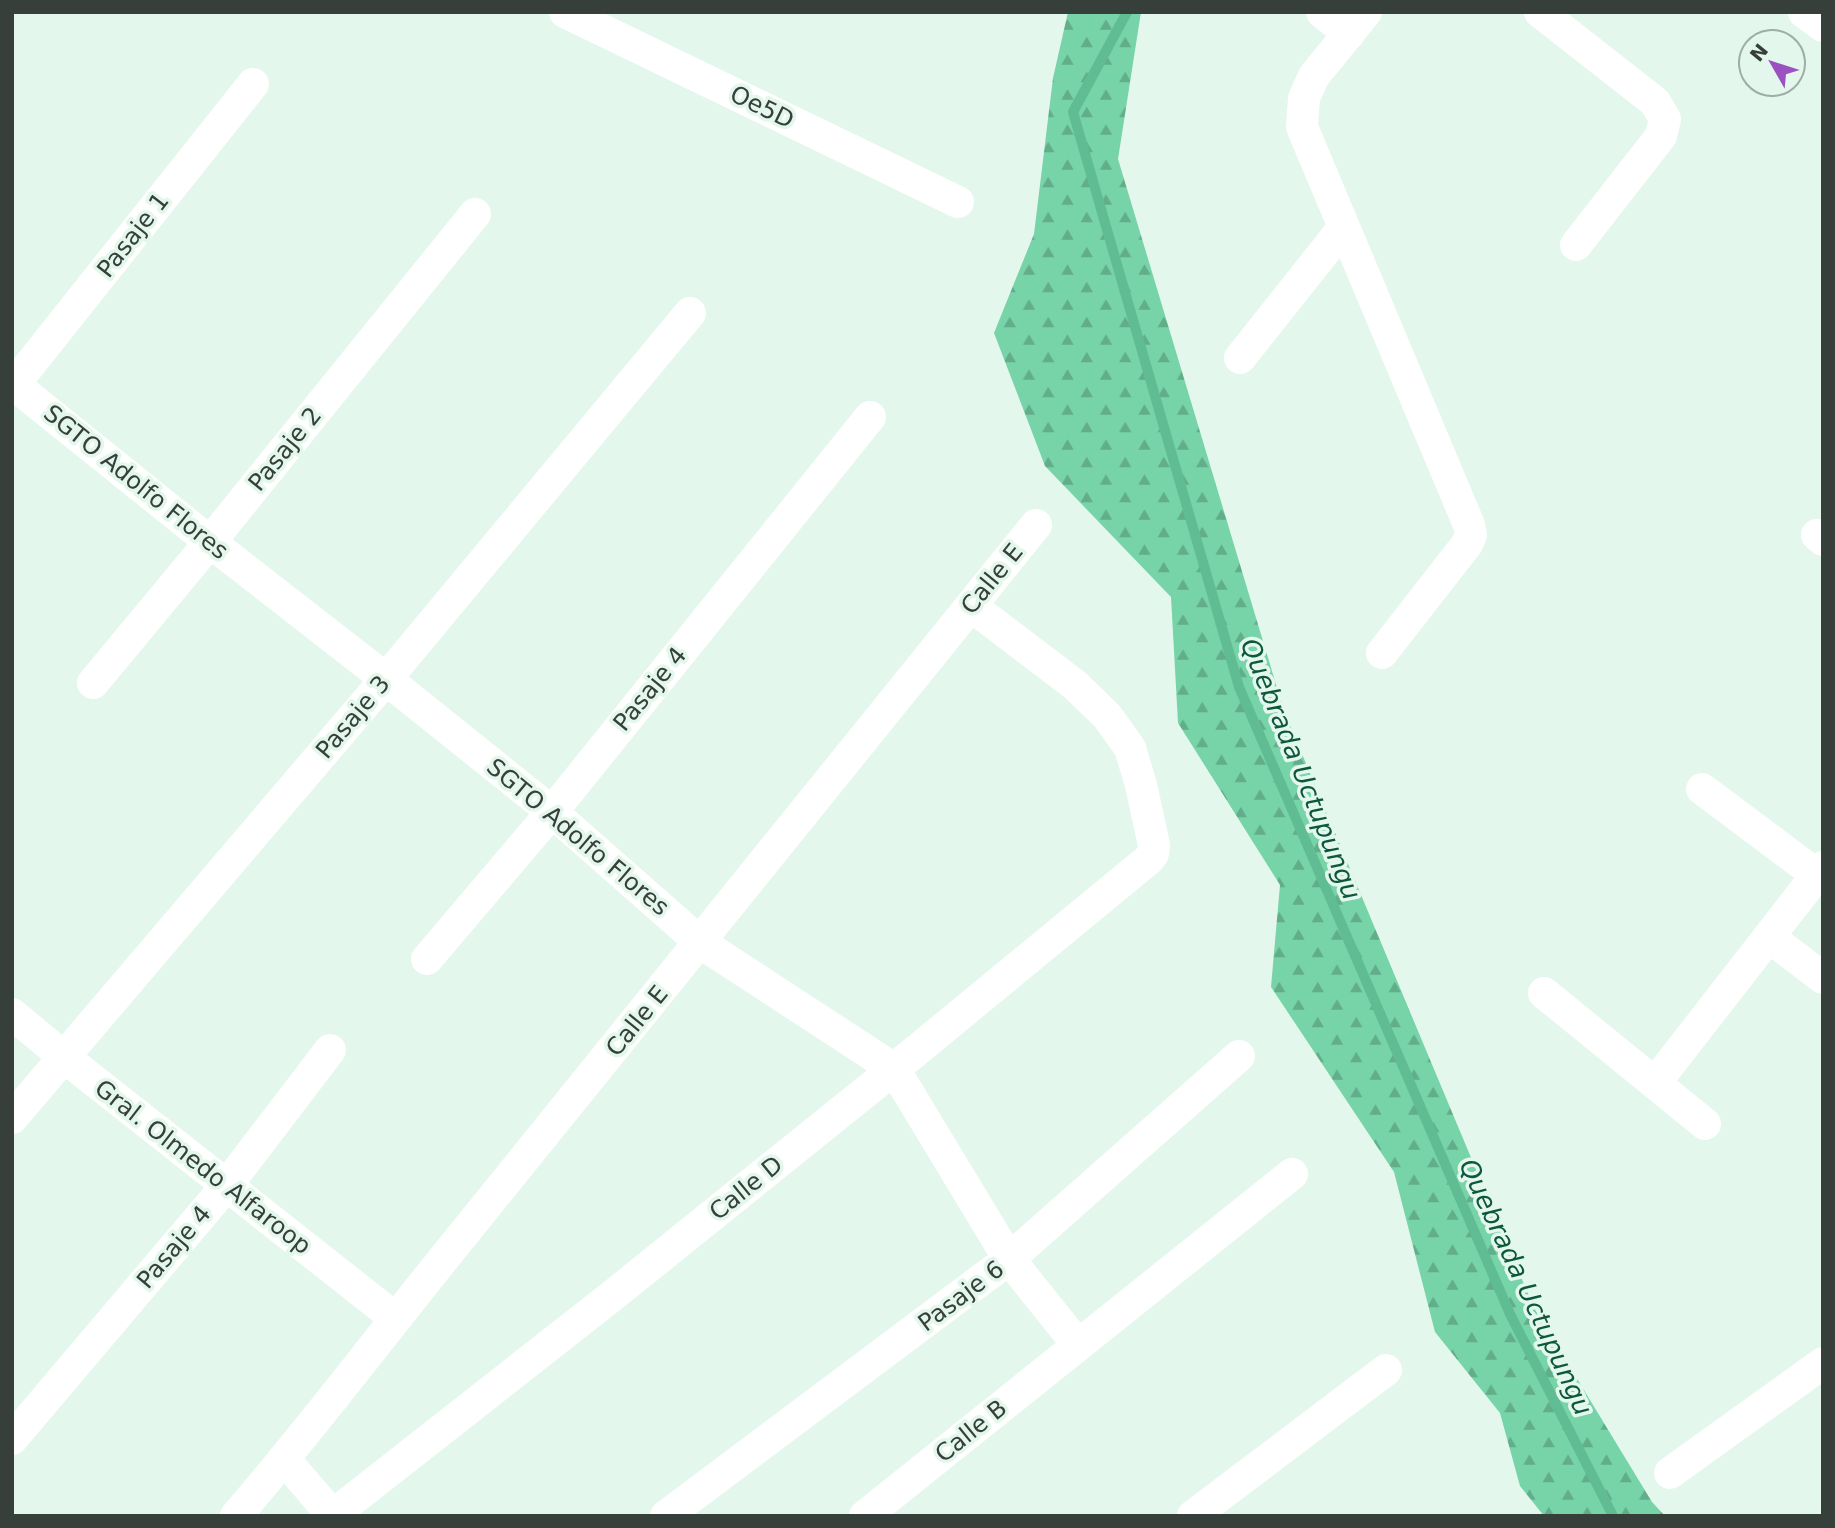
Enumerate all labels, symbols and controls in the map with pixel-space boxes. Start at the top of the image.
north arrow [1737,28,1807,98]
text: N [1745,39,1772,65]
street label: Oe5D [726,80,798,134]
street label: Pasaje 1 [91,187,175,283]
street label: SGTO Adolfo Flores [38,399,234,565]
street label: Pasaje 2 [243,401,327,497]
street label: Calle E [955,538,1029,620]
water label: Quebrada Uctupungu [1235,634,1367,904]
street label: Pasaje 4 [608,641,692,737]
street label: Pasaje 3 [310,670,396,764]
street label: SGTO Adolfo Flores [481,753,675,921]
street label: Calle E [600,980,674,1062]
street label: Gral. Olmedo Alfaroop [89,1074,317,1260]
street label: Calle D [704,1150,788,1226]
water label: Quebrada Uctupungu [1453,1154,1599,1420]
street label: Pasaje 4 [131,1200,217,1294]
street label: Pasaje 6 [913,1255,1009,1337]
street label: Calle B [930,1394,1012,1468]

